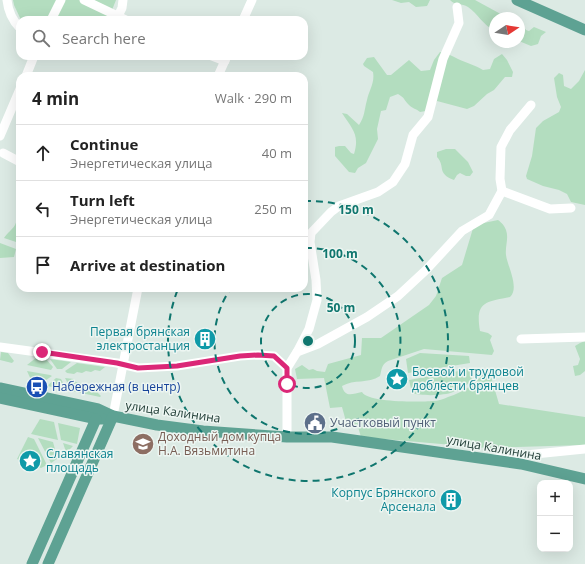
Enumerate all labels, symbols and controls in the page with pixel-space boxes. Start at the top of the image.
north arrow [489,12,525,48]
search box [16,16,308,60]
icon: search [30,27,52,49]
text: Search here [62,28,146,48]
text: 4 min [32,87,79,110]
text: Walk · 290 m [215,89,292,107]
text: Continue [70,134,138,154]
icon: ahead [32,142,54,164]
text: 40 m [262,144,292,162]
text: Энергетическая улица [70,154,212,172]
text: Turn left [70,190,135,210]
icon: left [32,198,54,220]
text: 250 m [254,200,292,218]
text: 150 m [338,201,374,218]
text: Энергетическая улица [70,210,212,228]
text: 100 m [322,245,358,262]
icon: arrive [32,254,54,276]
text: Arrive at destination [70,255,225,275]
text: 50 m [327,299,355,316]
place label: Первая брянская электростанция [90,323,190,354]
building icon: Первая брянская электростанция [192,326,218,352]
centre of rings [301,334,315,348]
route end [33,343,51,361]
place label: Боевой и трудовой доблести брянцев [412,363,524,394]
place icon: Боевой и трудовой доблести брянцев [384,366,410,392]
bus stop icon: Набережная (в центр) [24,374,50,400]
route start [278,375,296,393]
place label: Набережная (в центр) [52,378,181,395]
street label: улица Калинина [124,396,222,427]
public building icon: Участковый пункт [302,410,328,436]
place label: Участковый пункт [330,414,436,431]
place label: Доходный дом купца Н.А. Вязьмитина [158,428,281,459]
school or university icon: Доходный дом купца Н.А. Вязьмитина [130,431,156,457]
street label: улица Калинина [445,431,543,464]
place label: Славянская площадь [46,445,113,476]
place icon: Славянская площадь [17,448,43,474]
map controls [537,480,573,552]
button: + [537,480,573,516]
place label: Корпус Брянского Арсенала [331,484,436,515]
building icon: Корпус Брянского Арсенала [438,487,464,513]
button: − [537,516,573,552]

